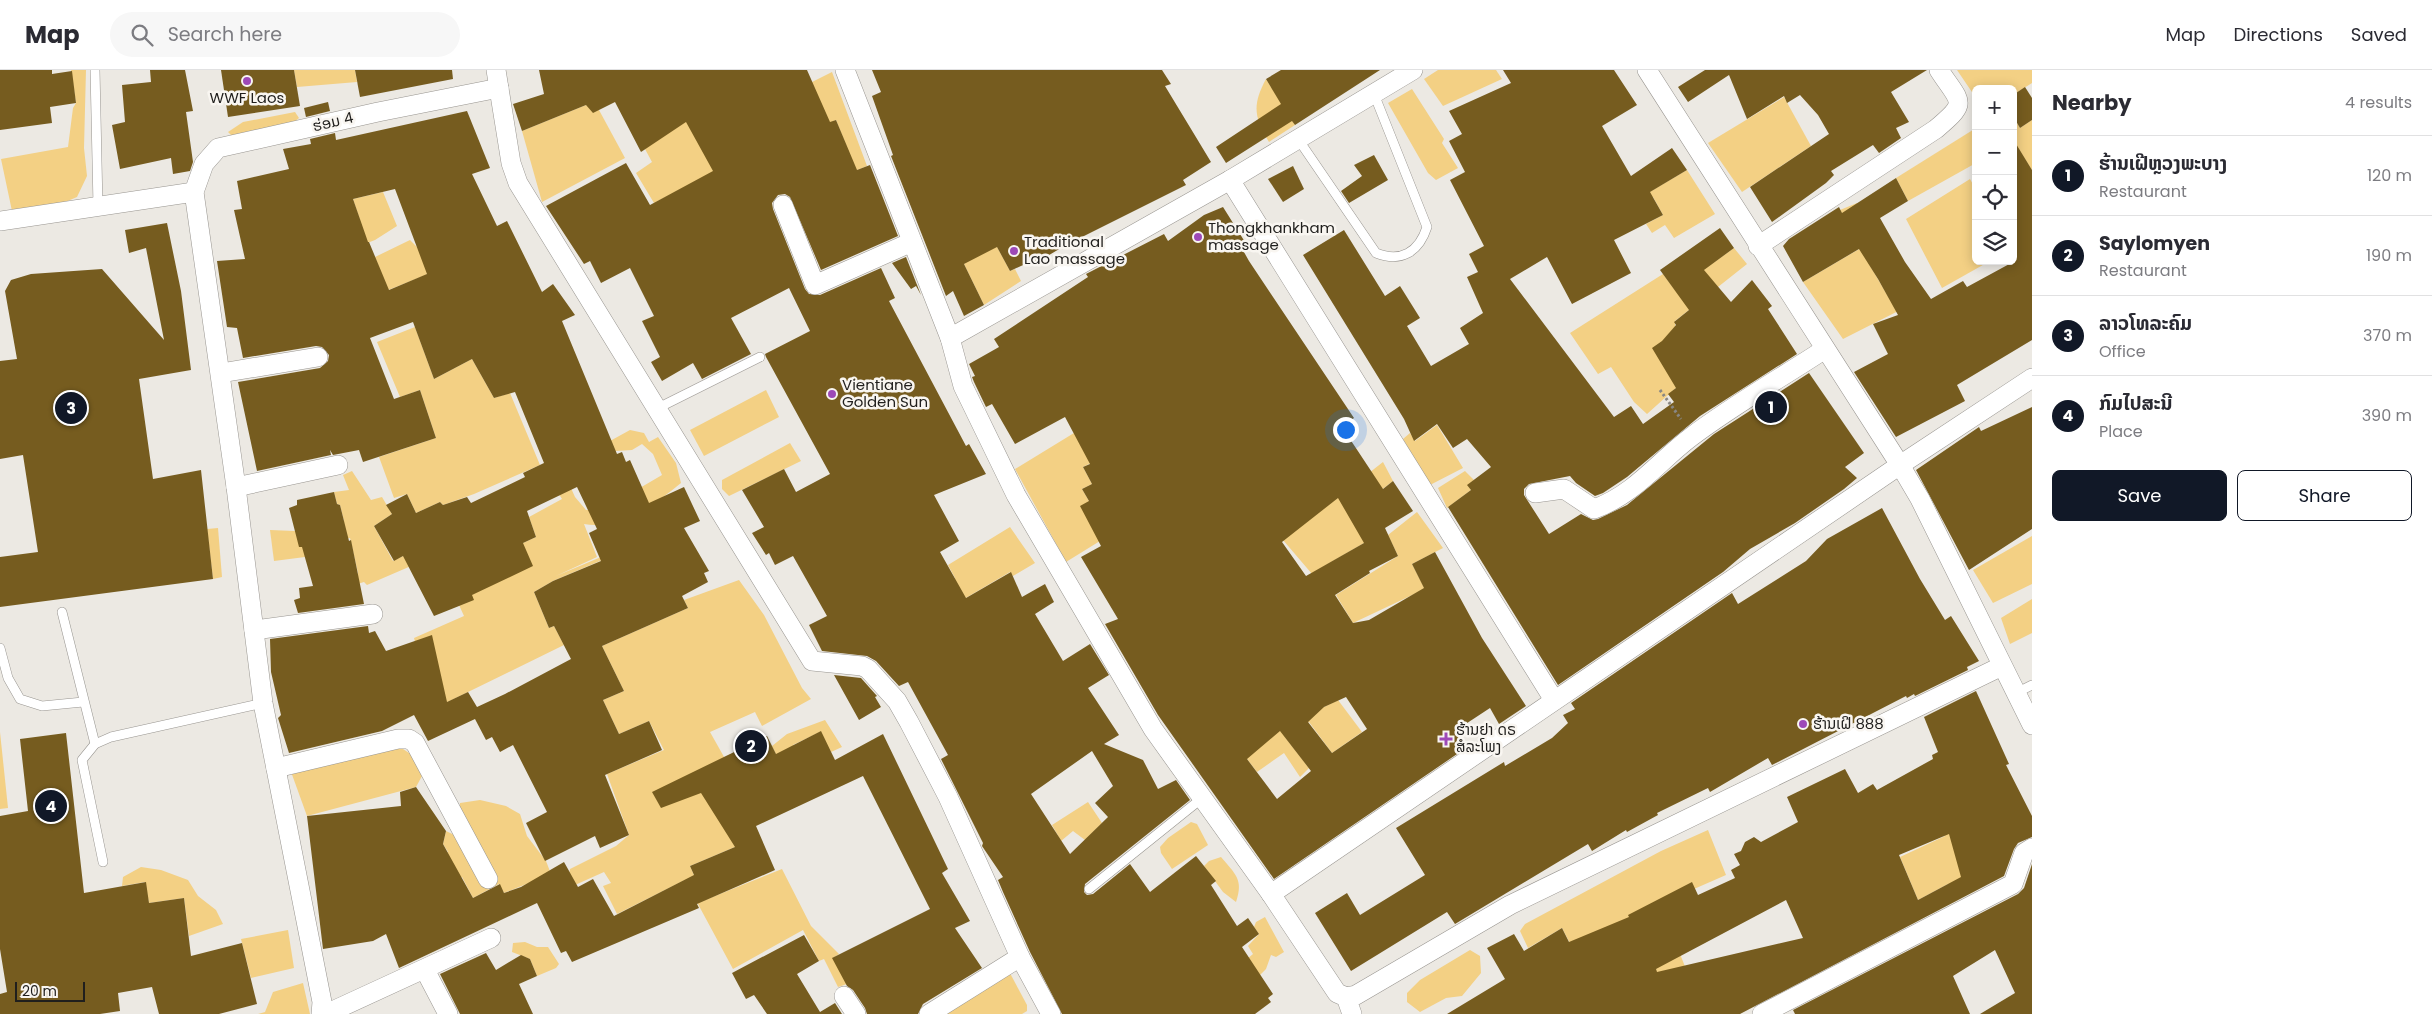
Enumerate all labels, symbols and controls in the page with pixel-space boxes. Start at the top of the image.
search box [110,12,460,57]
text: Map [25,18,80,51]
icon: search [128,21,156,49]
text: Search here [168,21,282,48]
text: Map [2166,22,2205,47]
text: Directions [2233,22,2323,47]
text: Saved [2351,22,2407,47]
marker: WWF Laos [241,75,253,87]
map controls [1972,85,2017,265]
button: + [1972,85,2017,130]
place label: WWF Laos [210,87,285,108]
text: Nearby [2052,88,2132,117]
text: 4 results [2345,91,2412,114]
street label: ຮ່ອມ 4 [310,107,355,136]
button: − [1972,130,2017,175]
text: ຮ້ານເຝີຫຼວງພະບາງ [2099,150,2227,177]
text: 1 [2065,164,2071,187]
text: 120 m [2367,164,2412,187]
button: locate [1972,175,2017,220]
text: Restaurant [2099,180,2187,203]
place label: Thongkhankham massage [1208,217,1335,255]
button: layers [1972,220,2017,265]
text: Saylomyen [2099,230,2210,257]
place label: Traditional Lao massage [1024,231,1125,269]
marker: Thongkhankham massage [1192,231,1204,243]
text: 2 [2063,244,2073,267]
text: 190 m [2366,244,2412,267]
marker: Traditional Lao massage [1008,245,1020,257]
text: Restaurant [2099,259,2187,282]
text: ລາວໂທລະຄົມ [2099,310,2192,337]
text: 3 [2063,324,2073,347]
text: 370 m [2363,324,2412,347]
text: Office [2099,340,2146,363]
place label: Vientiane Golden Sun [842,374,928,412]
marker: Vientiane Golden Sun [826,388,838,400]
pin: 1 [1755,388,1787,426]
pin: 3 [55,389,87,427]
text: ກົມໄປສະນີ [2099,390,2172,417]
text: 4 [2063,404,2073,427]
text: 390 m [2362,404,2412,427]
your location [1333,417,1359,443]
text: Place [2099,420,2143,443]
button: Save [2052,470,2227,521]
button: Share [2237,470,2412,521]
place label: ຮ້ານເຝີ 888 [1813,713,1884,734]
marker: ຮ້ານເຝີ 888 [1797,718,1809,730]
place label: ຮ້ານຢາ ດຣ ສໍລະໂພງ [1456,719,1516,757]
pin: 2 [735,727,767,765]
marker: ຮ້ານຢາ ດຣ ສໍລະໂພງ [1440,733,1452,745]
pin: 4 [35,787,67,825]
scale bar [15,979,85,1002]
text: 20 m [22,981,57,1001]

